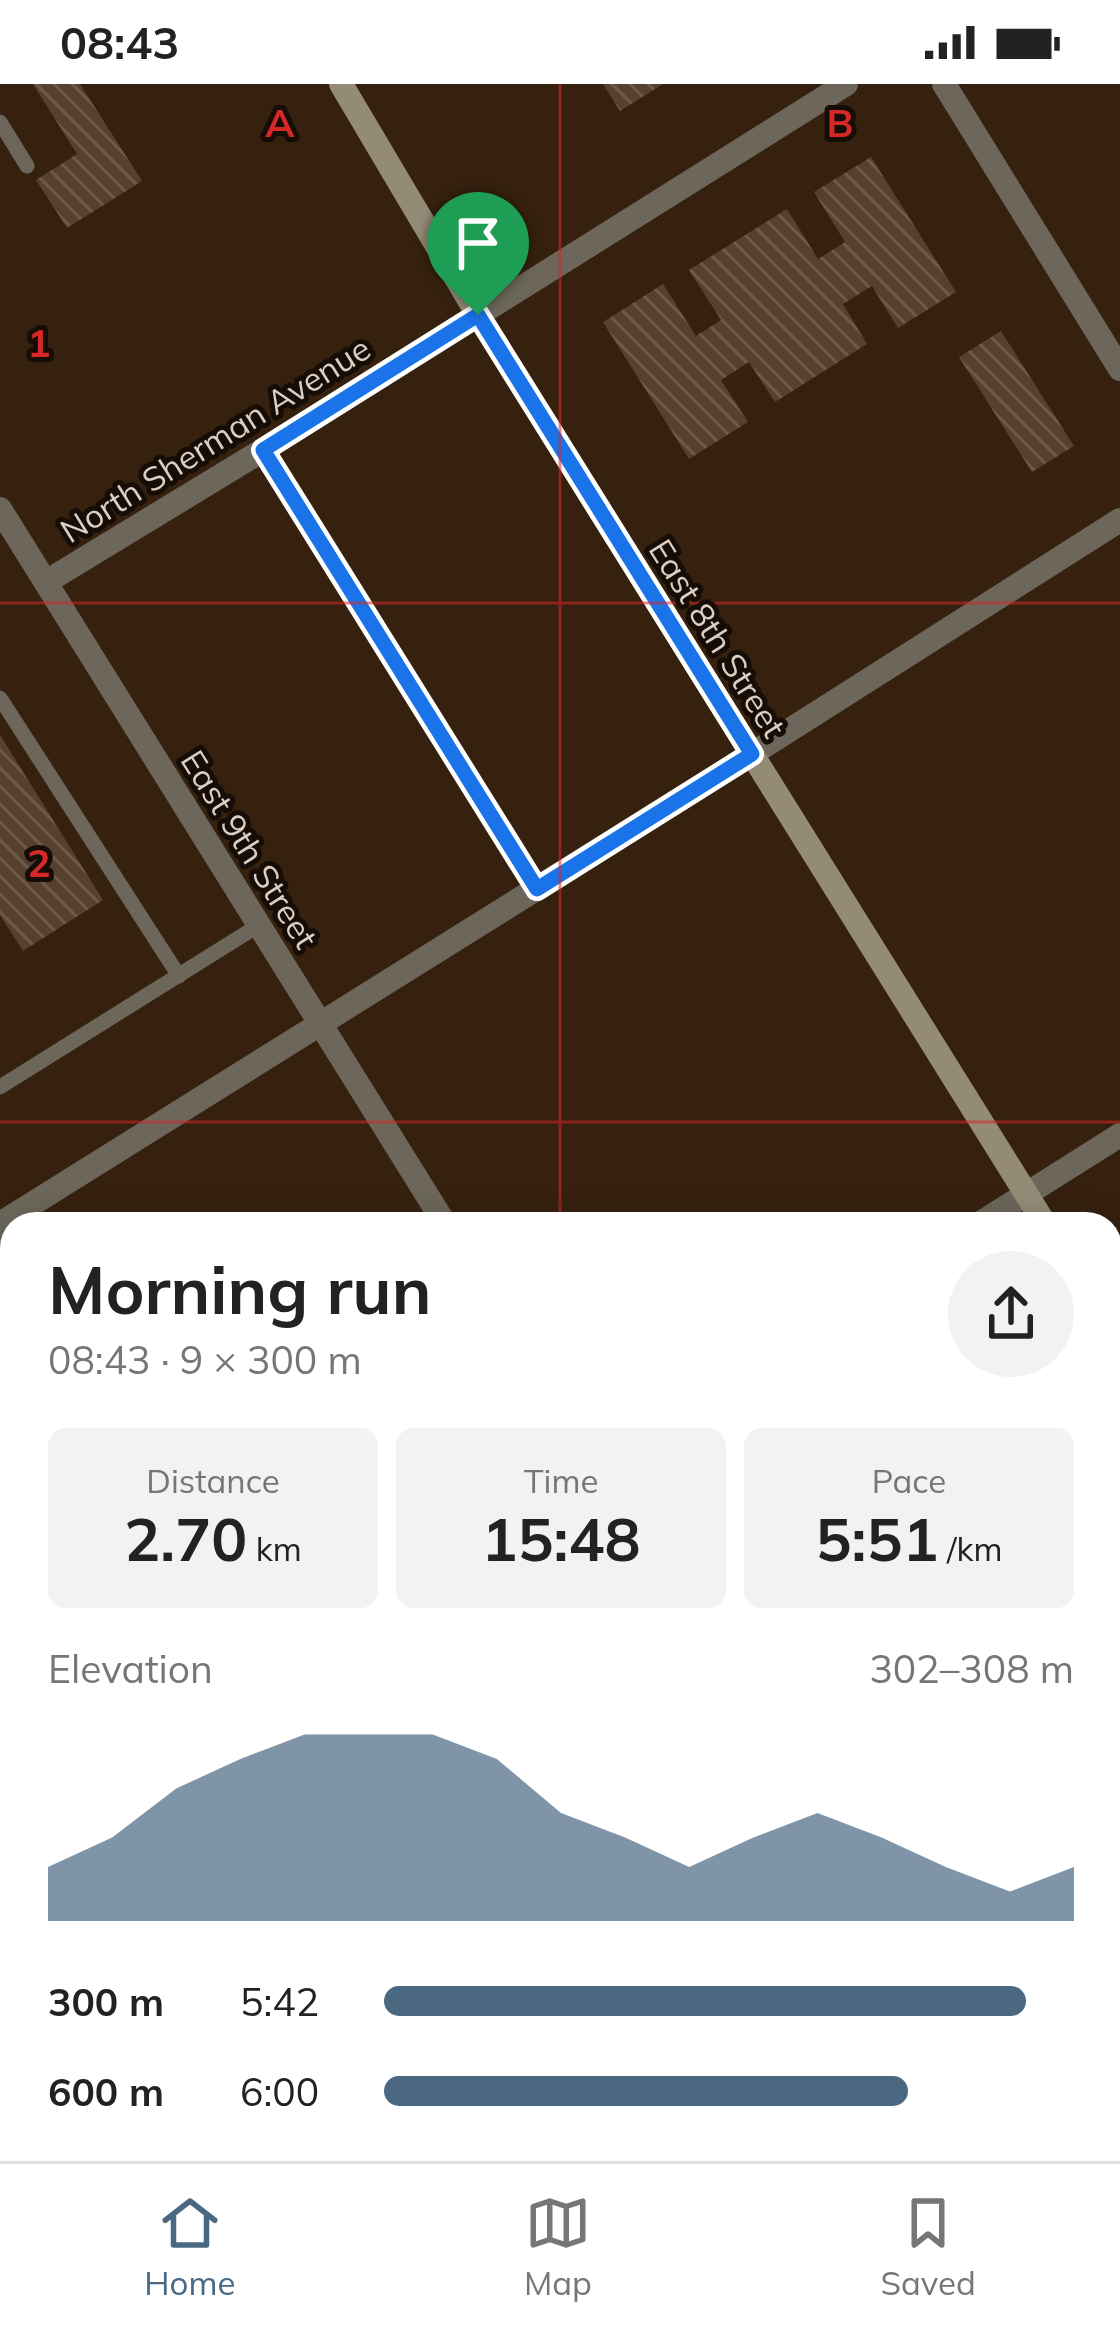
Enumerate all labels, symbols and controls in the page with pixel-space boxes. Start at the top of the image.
text: 08:43 [60,14,179,70]
text: A [265,98,295,147]
text: B [827,98,853,147]
pin [427,192,529,315]
icon: arrive [445,210,511,276]
text: 1 [27,318,51,367]
street label: North Sherman Avenue [53,327,377,551]
street label: East 8th Street [641,531,795,745]
street label: East 9th Street [173,742,327,956]
text: 2 [27,838,51,887]
text: Morning run [48,1248,431,1331]
button: share [948,1251,1074,1377]
text: 08:43 · 9 × 300 m [48,1335,362,1384]
text: Distance [146,1460,280,1501]
text: Time [524,1460,598,1501]
text: Pace [872,1460,946,1501]
text: 2.70 [124,1501,247,1576]
text: 15:48 [482,1501,640,1576]
text: 5:51 [816,1501,938,1576]
text: km [247,1528,302,1569]
text: /km [938,1528,1002,1569]
text: Elevation [48,1644,213,1693]
text: 302–308 m [869,1644,1074,1693]
text: 300 m [48,1977,164,2026]
text: 5:42 [240,1977,319,2026]
text: 600 m [48,2067,164,2116]
text: 6:00 [240,2067,319,2116]
tab: Home [144,2190,235,2303]
tab: Map [524,2190,592,2303]
tab: Saved [880,2190,976,2303]

